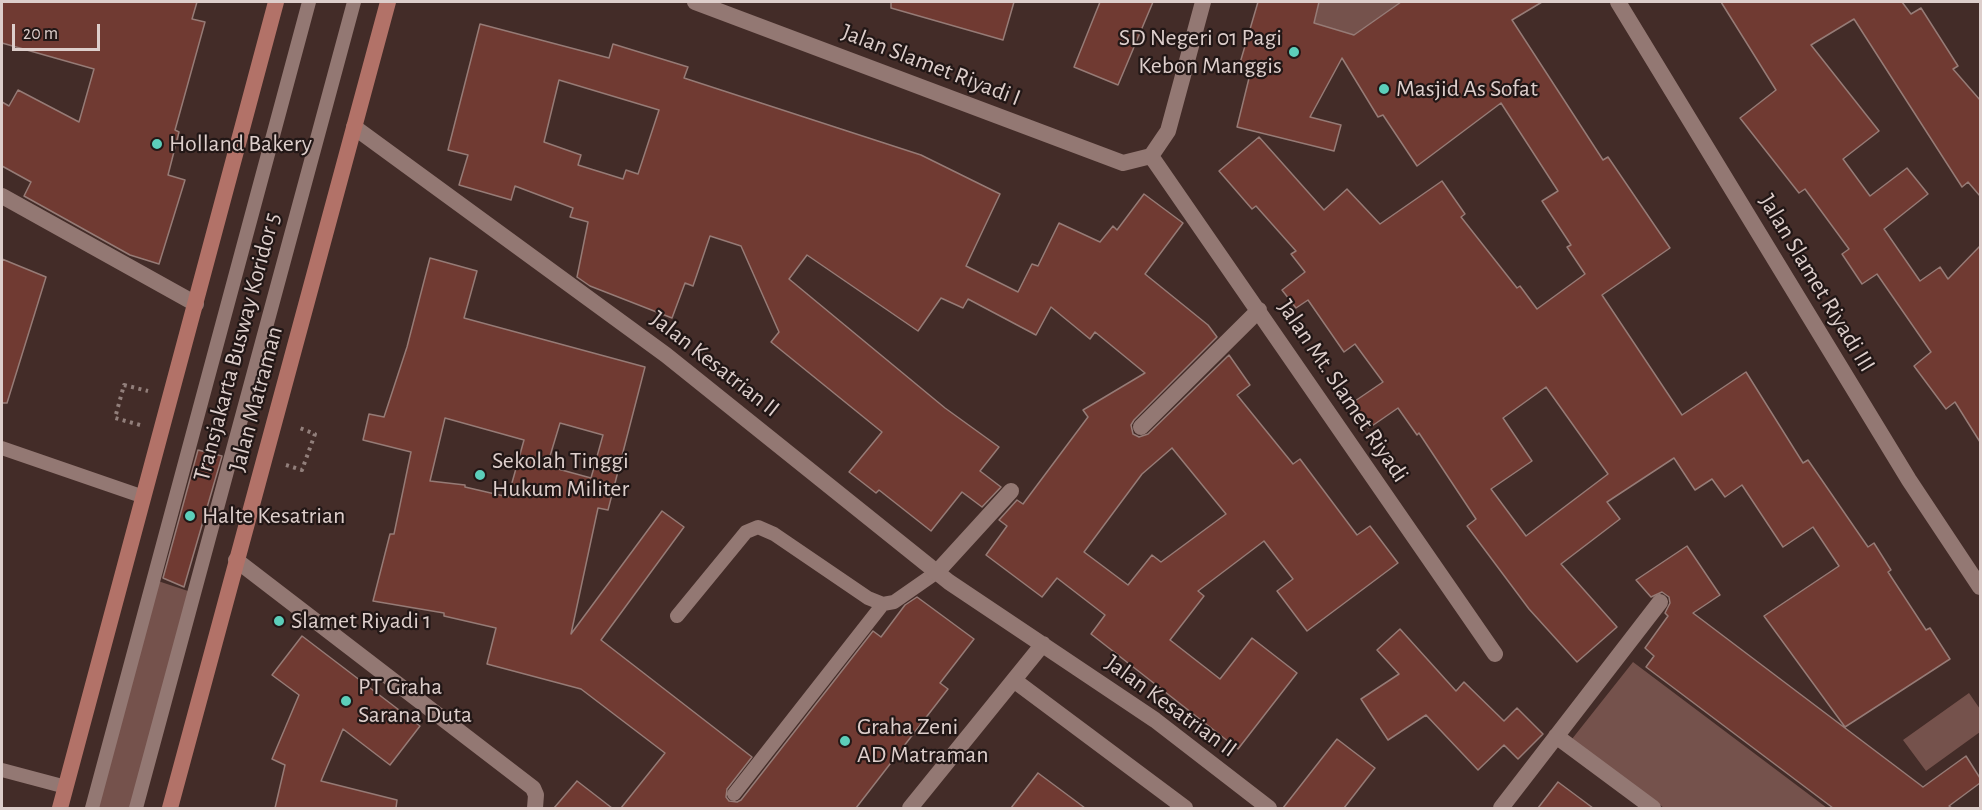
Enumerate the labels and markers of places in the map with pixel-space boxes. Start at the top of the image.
place label: SD Negeri 01 Pagi Kebon Manggis [1119,24,1282,80]
marker: SD Negeri 01 Pagi Kebon Manggis [1287,45,1301,59]
place label: Masjid As Sofat [1396,75,1538,103]
marker: Masjid As Sofat [1377,82,1391,96]
place label: Holland Bakery [169,130,312,158]
marker: Holland Bakery [150,137,164,151]
place label: Sekolah Tinggi Hukum Militer [492,447,629,503]
marker: Sekolah Tinggi Hukum Militer [473,468,487,482]
place label: Halte Kesatrian [202,502,345,530]
marker: Halte Kesatrian [183,509,197,523]
place label: Slamet Riyadi 1 [291,607,431,635]
marker: Slamet Riyadi 1 [272,614,286,628]
place label: PT Graha Sarana Duta [358,673,472,729]
marker: PT Graha Sarana Duta [339,694,353,708]
place label: Graha Zeni AD Matraman [857,713,989,769]
marker: Graha Zeni AD Matraman [838,734,852,748]

